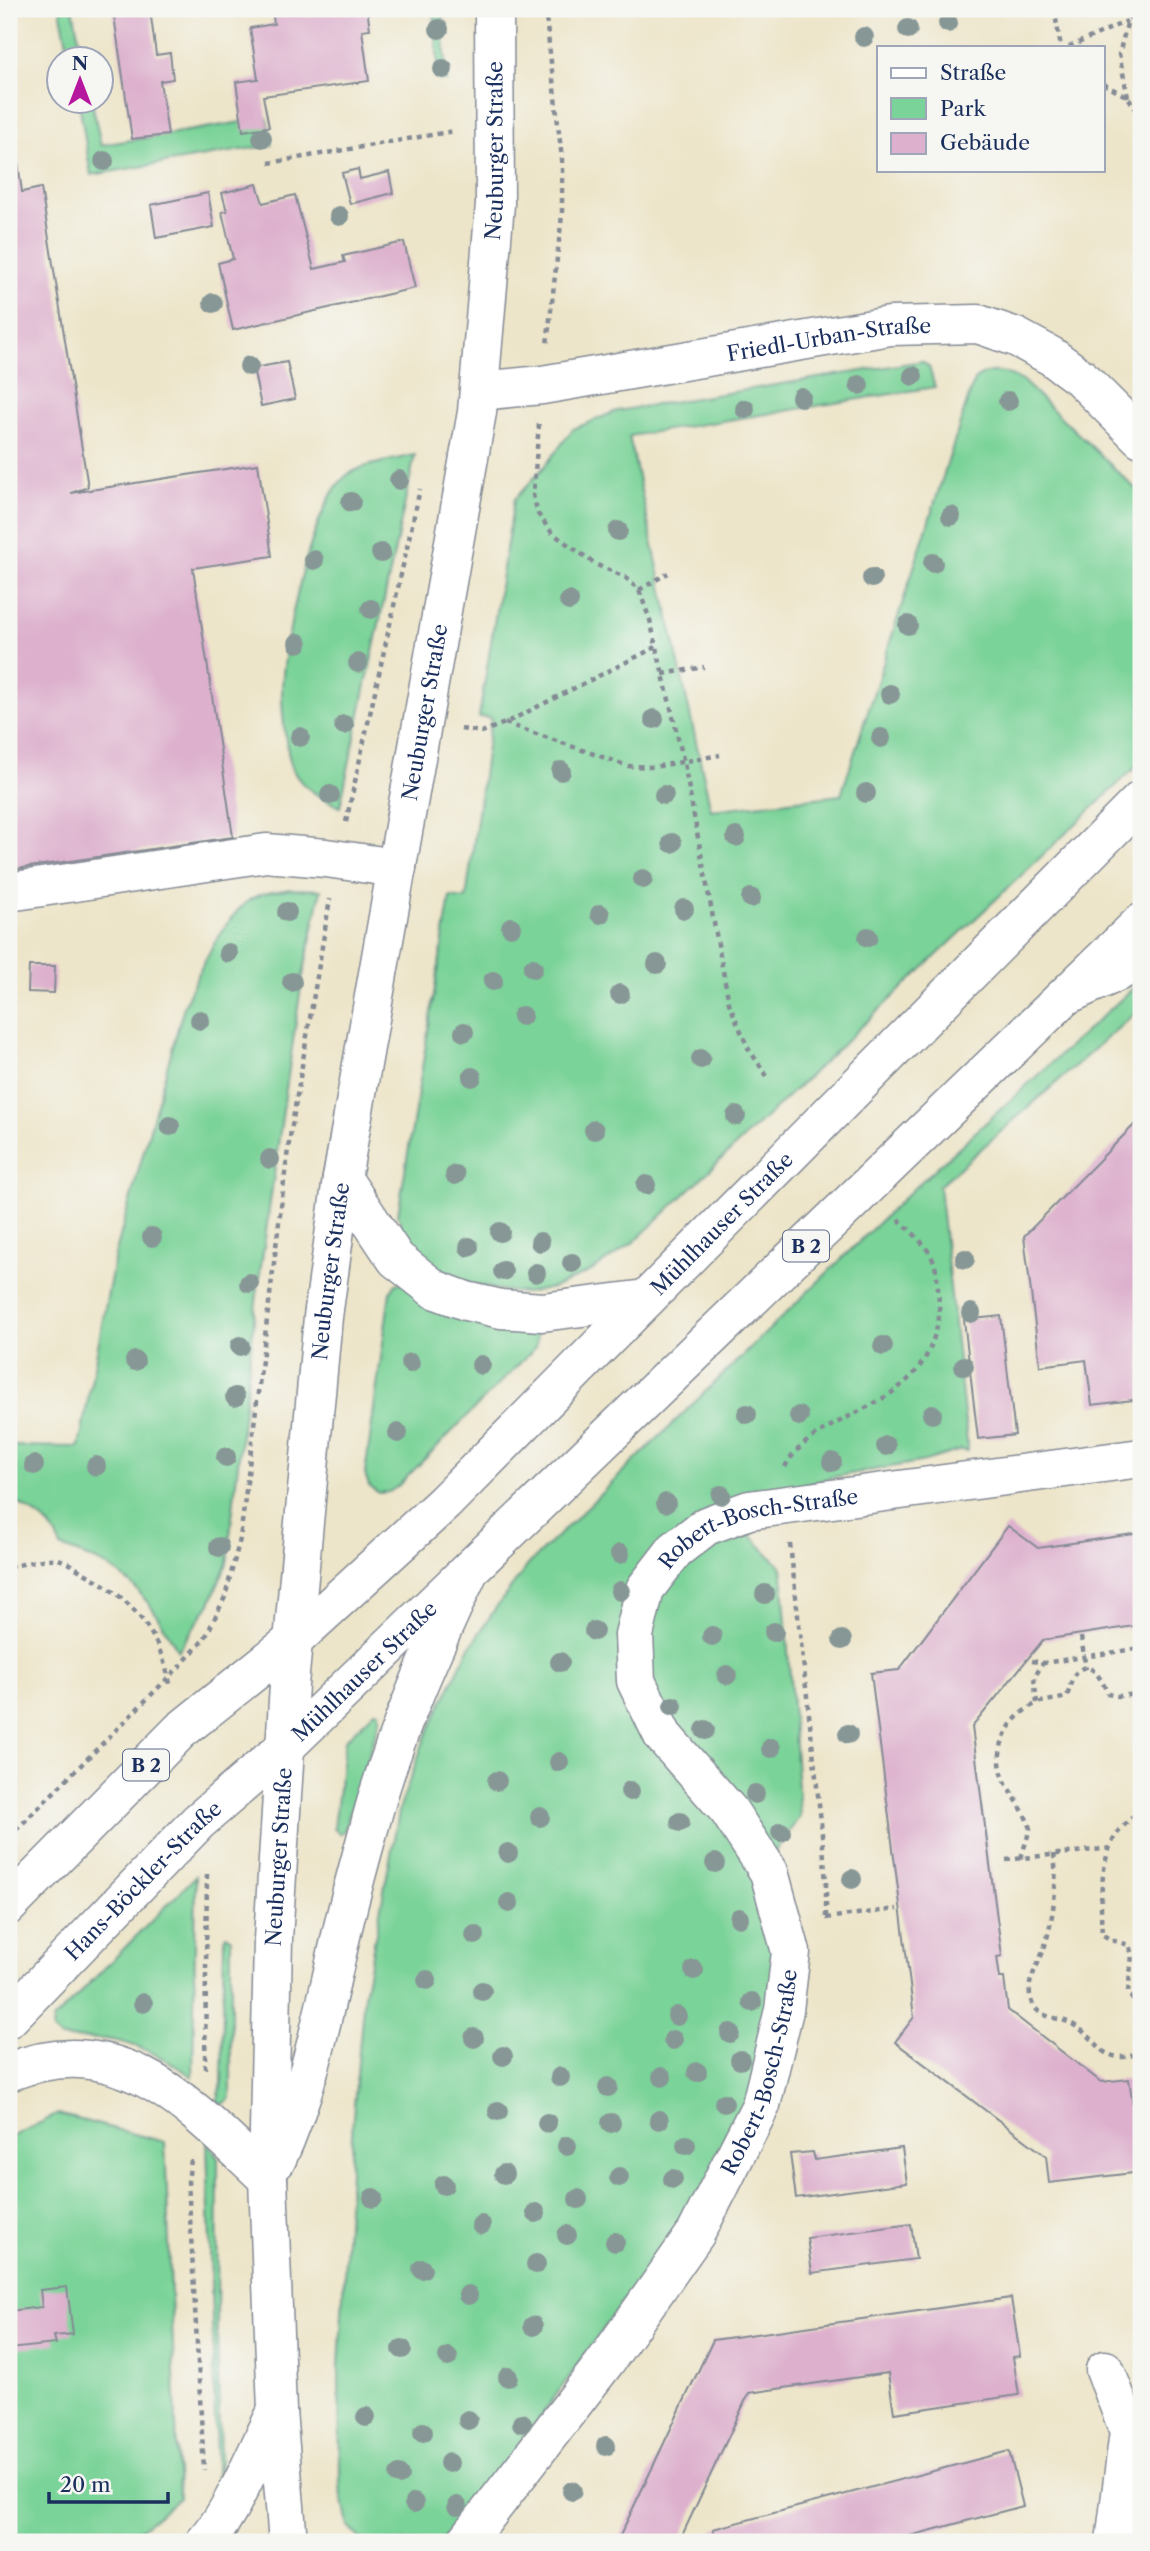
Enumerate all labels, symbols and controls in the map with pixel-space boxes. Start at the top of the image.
north arrow [46,46,116,116]
legend [877,46,1104,172]
text: N [72,52,88,75]
text: Straße [940,60,1006,85]
street label: Neuburger Straße [479,61,508,241]
text: Park [940,96,986,121]
text: Gebäude [940,130,1030,155]
street label: Friedl-Urban-Straße [725,313,931,366]
street label: Neuburger Straße [396,622,452,803]
street label: Mühlhauser Straße [645,1146,798,1300]
street label: Neuburger Straße [307,1181,354,1361]
road number: B 2 [783,1230,829,1262]
street label: Robert-Bosch-Straße [653,1483,859,1574]
street label: Mühlhauser Straße [287,1596,442,1746]
road number: B 2 [123,1750,169,1780]
street label: Neuburger Straße [260,1767,296,1947]
street label: Hans-Böckler-Straße [59,1795,226,1965]
street label: Robert-Bosch-Straße [715,1968,801,2179]
scale bar [49,2460,168,2504]
text: 20 m [60,2472,111,2497]

